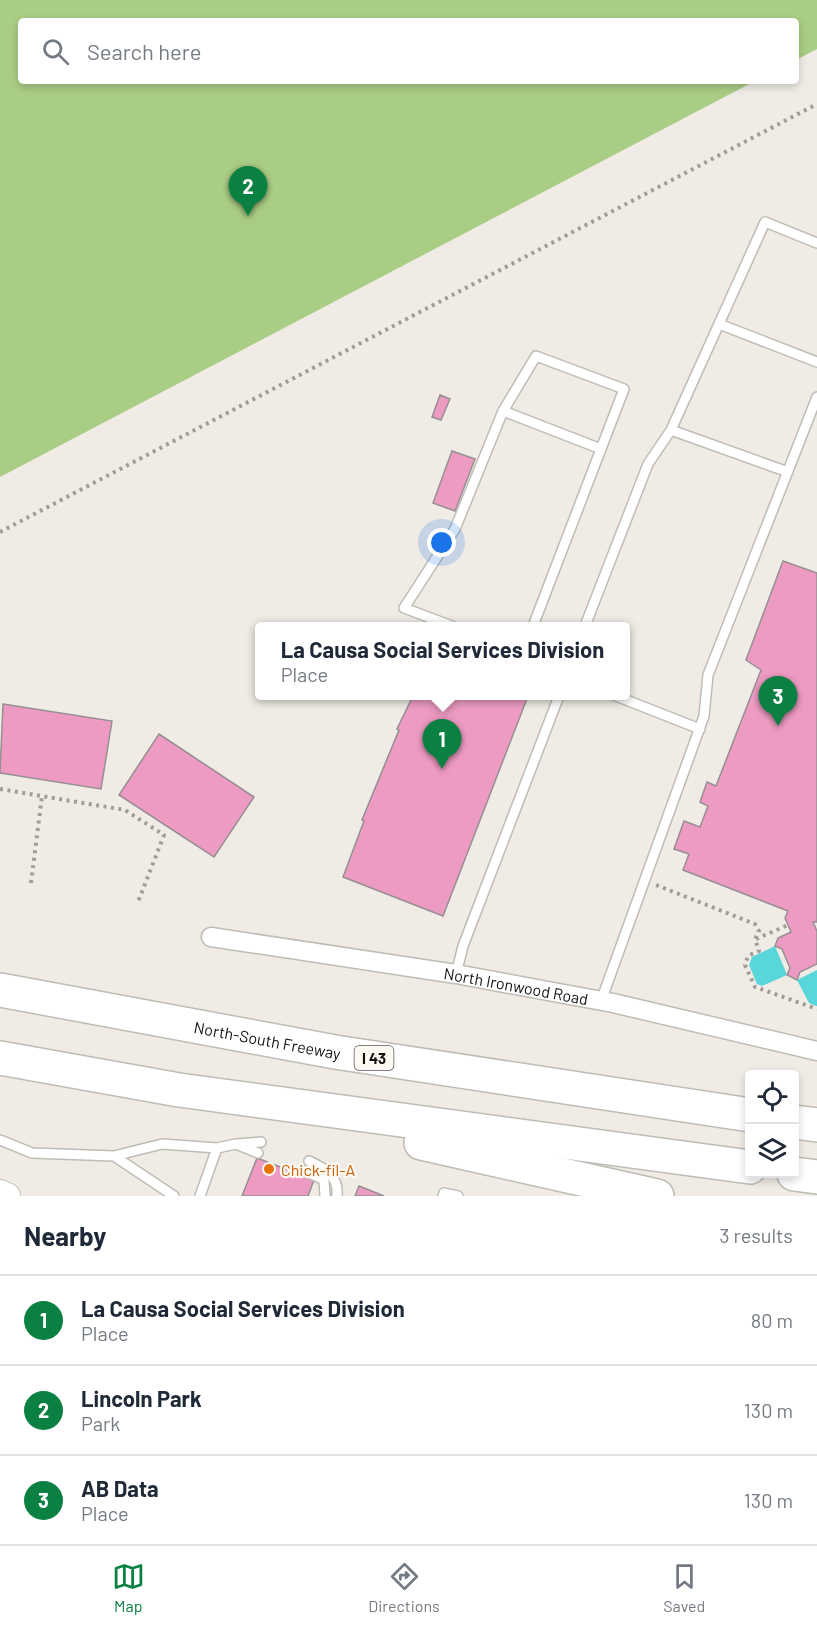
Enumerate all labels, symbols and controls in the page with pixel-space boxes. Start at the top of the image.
search box [18,18,799,84]
icon: search [39,35,72,68]
text: Search here [87,38,201,64]
pin: 2 [228,166,268,216]
your location [427,528,456,557]
popup [255,622,630,700]
text: La Causa Social Services Division [281,636,604,662]
text: Place [281,662,328,686]
pin: 3 [758,676,798,726]
pin: 1 [422,720,462,769]
street label: North Ironwood Road [443,963,590,1008]
street label: North-South Freeway [192,1017,343,1062]
road number: I 43 [354,1046,394,1070]
map controls [745,1070,799,1178]
button: locate [745,1070,799,1124]
button: layers [745,1124,799,1178]
place label: Chick-fil-A [281,1160,356,1179]
marker: Chick-fil-A [262,1162,276,1176]
text: Nearby [24,1220,106,1251]
text: 3 results [719,1223,793,1247]
text: La Causa Social Services Division [81,1295,405,1321]
text: 1 [40,1308,47,1332]
text: 80 m [751,1308,793,1332]
text: Place [81,1321,129,1345]
text: Lincoln Park [81,1385,202,1411]
text: 2 [38,1398,49,1422]
text: 130 m [744,1398,793,1422]
text: Park [81,1411,120,1435]
text: AB Data [81,1475,159,1501]
text: 3 [38,1488,49,1512]
text: 130 m [744,1488,793,1512]
text: Place [81,1501,129,1525]
tab: Map [112,1560,145,1615]
tab: Directions [368,1560,440,1615]
tab: Saved [663,1560,705,1615]

